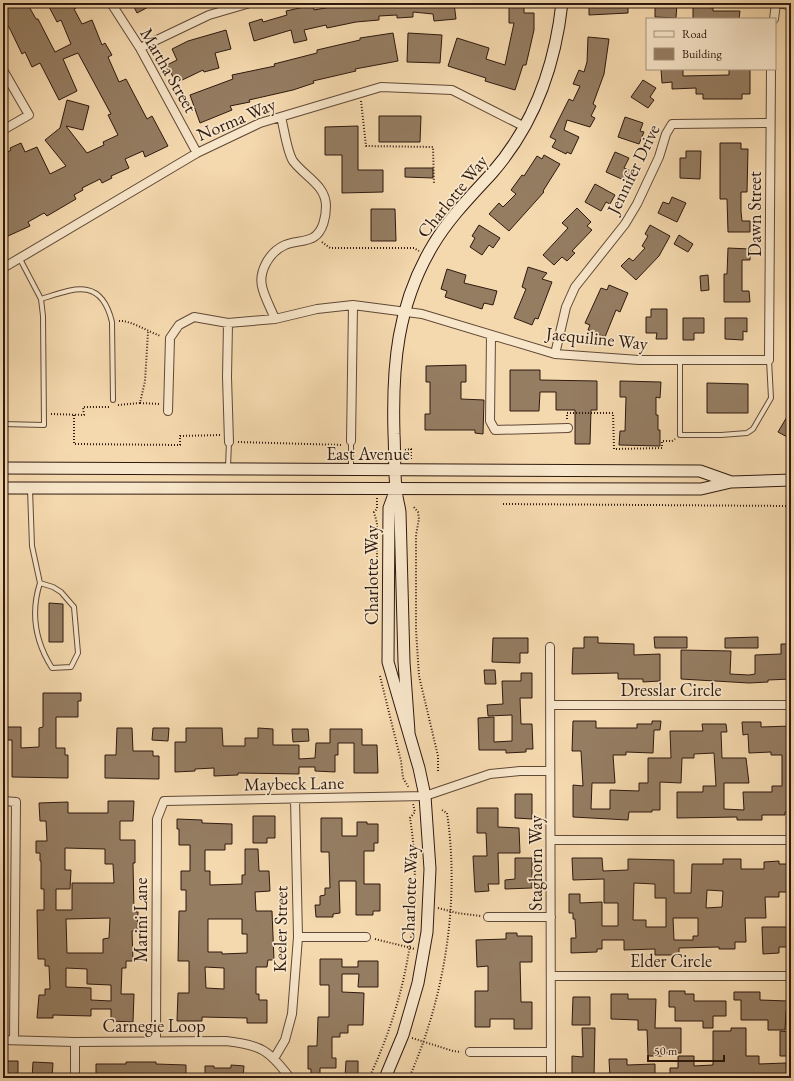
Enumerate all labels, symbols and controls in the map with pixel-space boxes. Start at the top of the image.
legend [646,18,776,70]
street label: Martha Street [135,23,203,117]
text: Road [682,26,708,42]
text: Building [682,46,723,62]
street label: Norma Way [193,92,279,146]
street label: Jennifer Drive [601,120,665,219]
street label: Charlotte Way [412,150,492,242]
street label: Dawn Street [743,171,766,257]
street label: Jacquiline Way [543,321,649,355]
street label: East Avenue [326,442,410,465]
street label: Charlotte Way [360,525,383,625]
street label: Dresslar Circle [620,678,722,701]
street label: Maybeck Lane [244,771,344,795]
street label: Staghorn Way [524,815,547,911]
street label: Charlotte Way [396,844,422,944]
street label: Marini Lane [129,877,152,963]
street label: Keeler Street [268,885,292,973]
street label: Elder Circle [630,949,712,972]
street label: Carnegie Loop [102,1014,206,1037]
scale bar [648,1037,724,1063]
text: 50 m [654,1043,678,1059]

